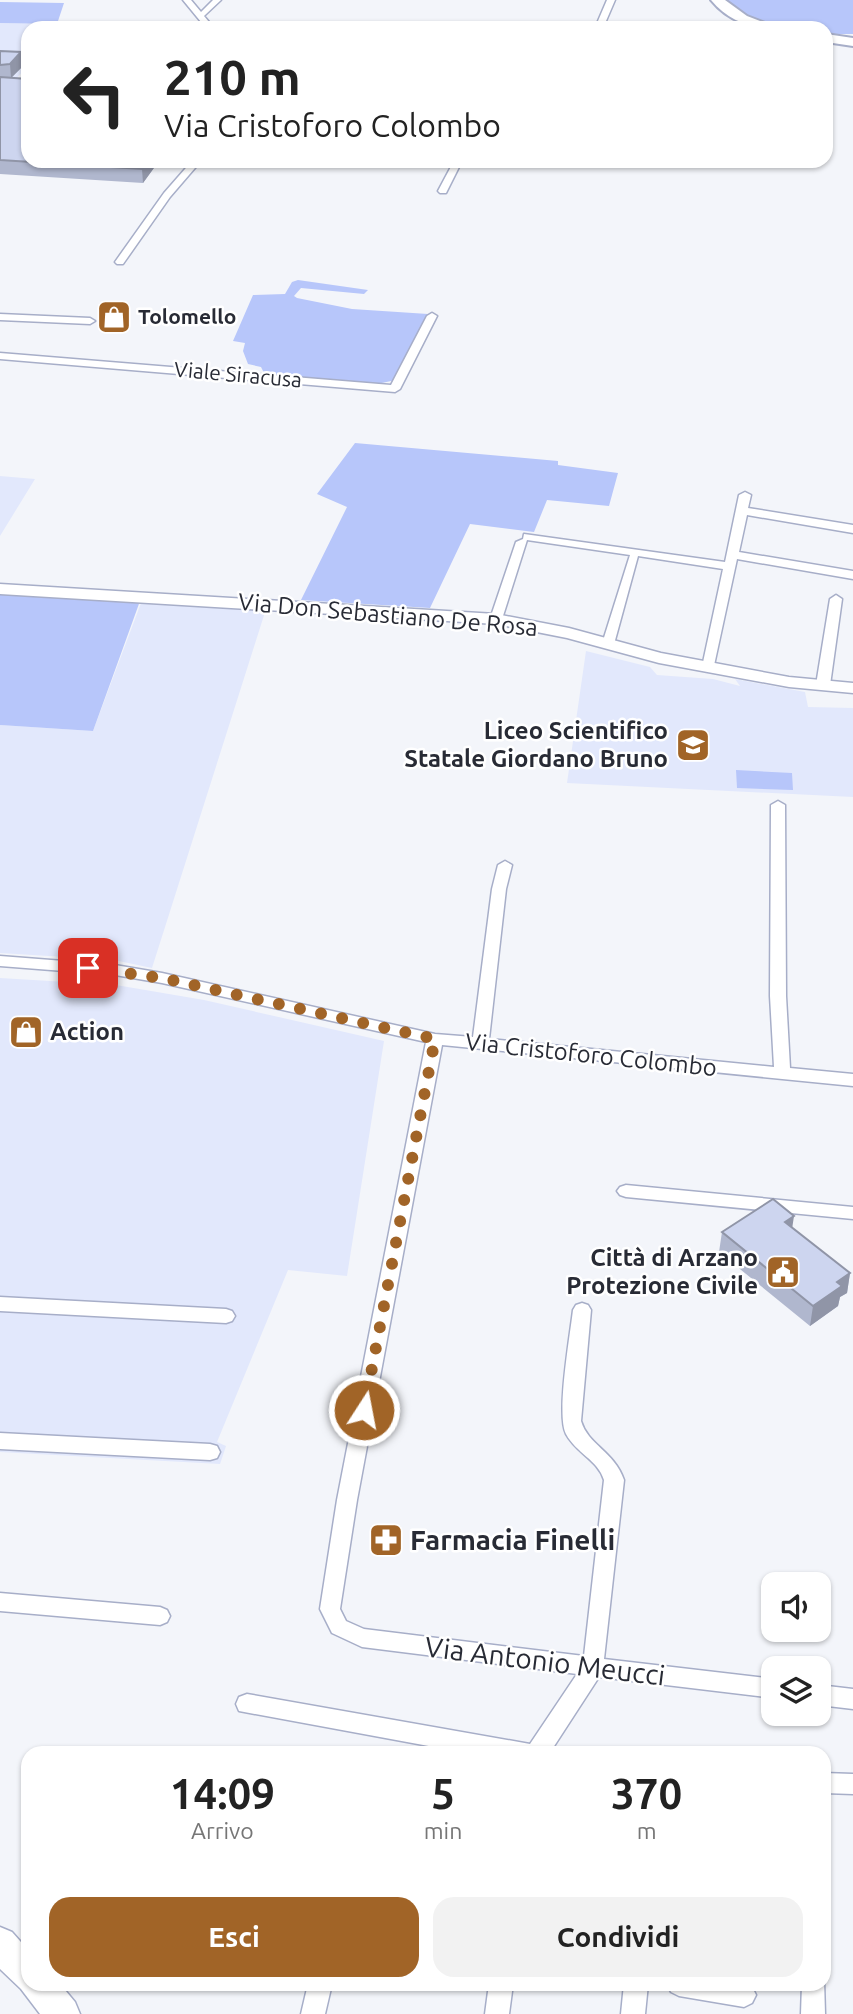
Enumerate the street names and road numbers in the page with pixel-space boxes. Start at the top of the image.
street label: Viale Siracusa [173,356,303,392]
street label: Via Don Sebastiano De Rosa [237,588,539,641]
street label: Via Cristoforo Colombo [464,1028,718,1081]
street label: Via Antonio Meucci [423,1630,667,1691]

